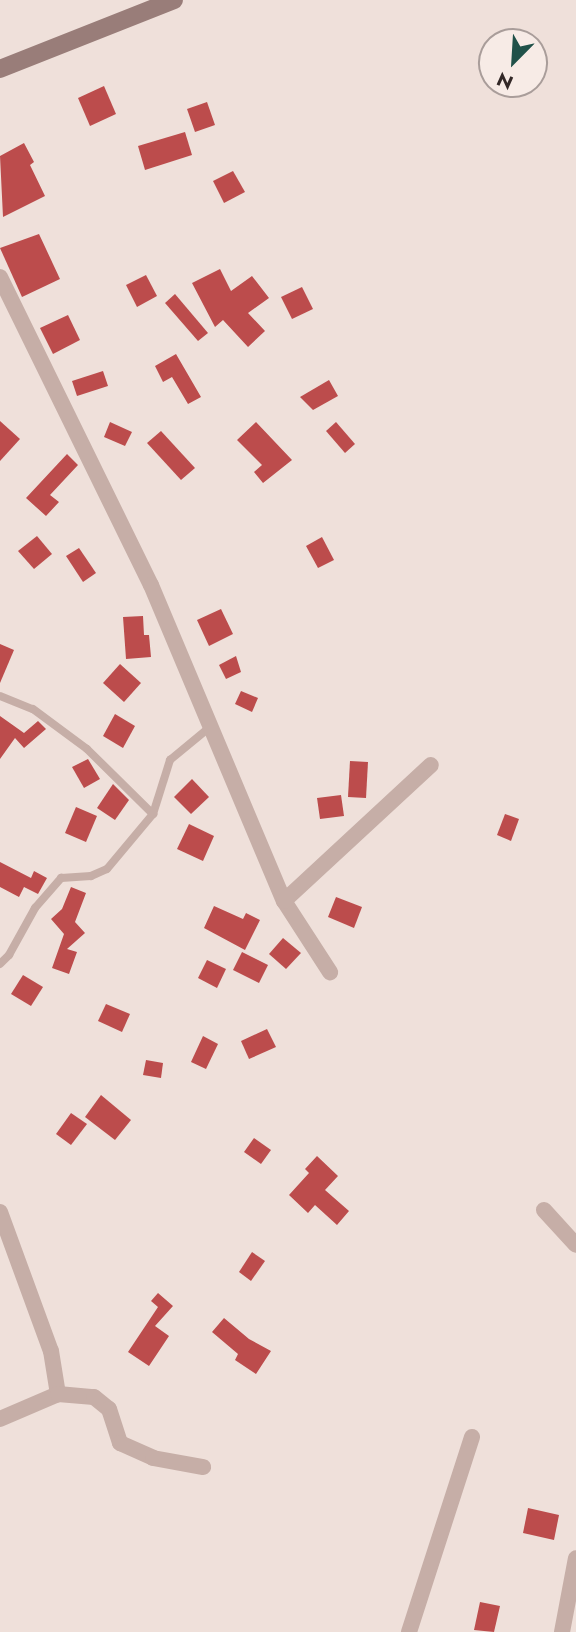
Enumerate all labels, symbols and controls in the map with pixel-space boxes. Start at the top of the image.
north arrow [478,28,548,98]
text: N [493,65,517,96]

